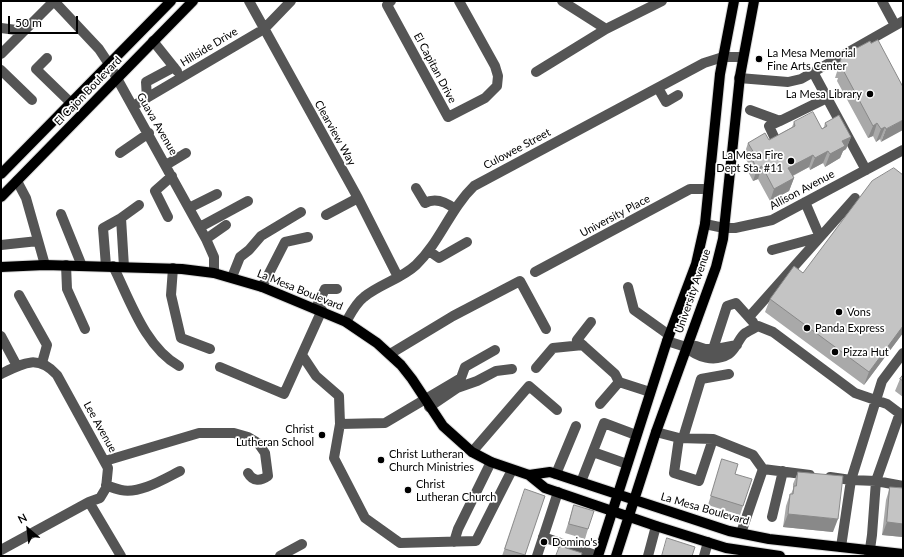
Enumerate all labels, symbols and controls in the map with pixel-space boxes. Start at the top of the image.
scale bar [10,8,80,34]
text: 50 m [15,15,42,30]
street label: Hillside Drive [178,25,240,69]
street label: El Capitan Drive [411,31,459,105]
place label: La Mesa Memorial Fine Arts Center [767,46,856,72]
street label: El Cajon Boulevard [52,54,124,128]
marker: La Mesa Memorial Fine Arts Center [754,54,764,64]
place label: La Mesa Library [786,87,862,101]
marker: La Mesa Library [865,89,875,99]
street label: Guava Avenue [134,91,180,157]
street label: Clearview Way [312,98,358,168]
street label: Culowee Street [481,126,553,172]
place label: La Mesa Fire Dept Sta. #11 [716,148,783,174]
marker: La Mesa Fire Dept Sta. #11 [786,156,796,166]
street label: Allison Avenue [767,167,837,213]
street label: University Place [578,192,652,240]
street label: University Avenue [672,247,714,335]
street label: La Mesa Boulevard [255,267,345,313]
place label: Vons [847,305,871,319]
marker: Vons [834,307,844,317]
place label: Panda Express [815,321,885,335]
marker: Panda Express [802,323,812,333]
place label: Pizza Hut [843,345,889,359]
marker: Pizza Hut [830,347,840,357]
street label: Lee Avenue [81,399,119,455]
place label: Christ Lutheran School [236,422,314,448]
marker: Christ Lutheran School [317,430,327,440]
place label: Christ Lutheran Church Ministries [389,447,474,473]
marker: Christ Lutheran Church Ministries [376,455,386,465]
place label: Christ Lutheran Church [416,477,496,503]
marker: Christ Lutheran Church [403,485,413,495]
street label: La Mesa Boulevard [659,490,751,528]
north arrow [8,509,48,549]
text: N [15,510,29,526]
place label: Domino's [552,535,597,549]
marker: Domino's [539,537,549,547]

